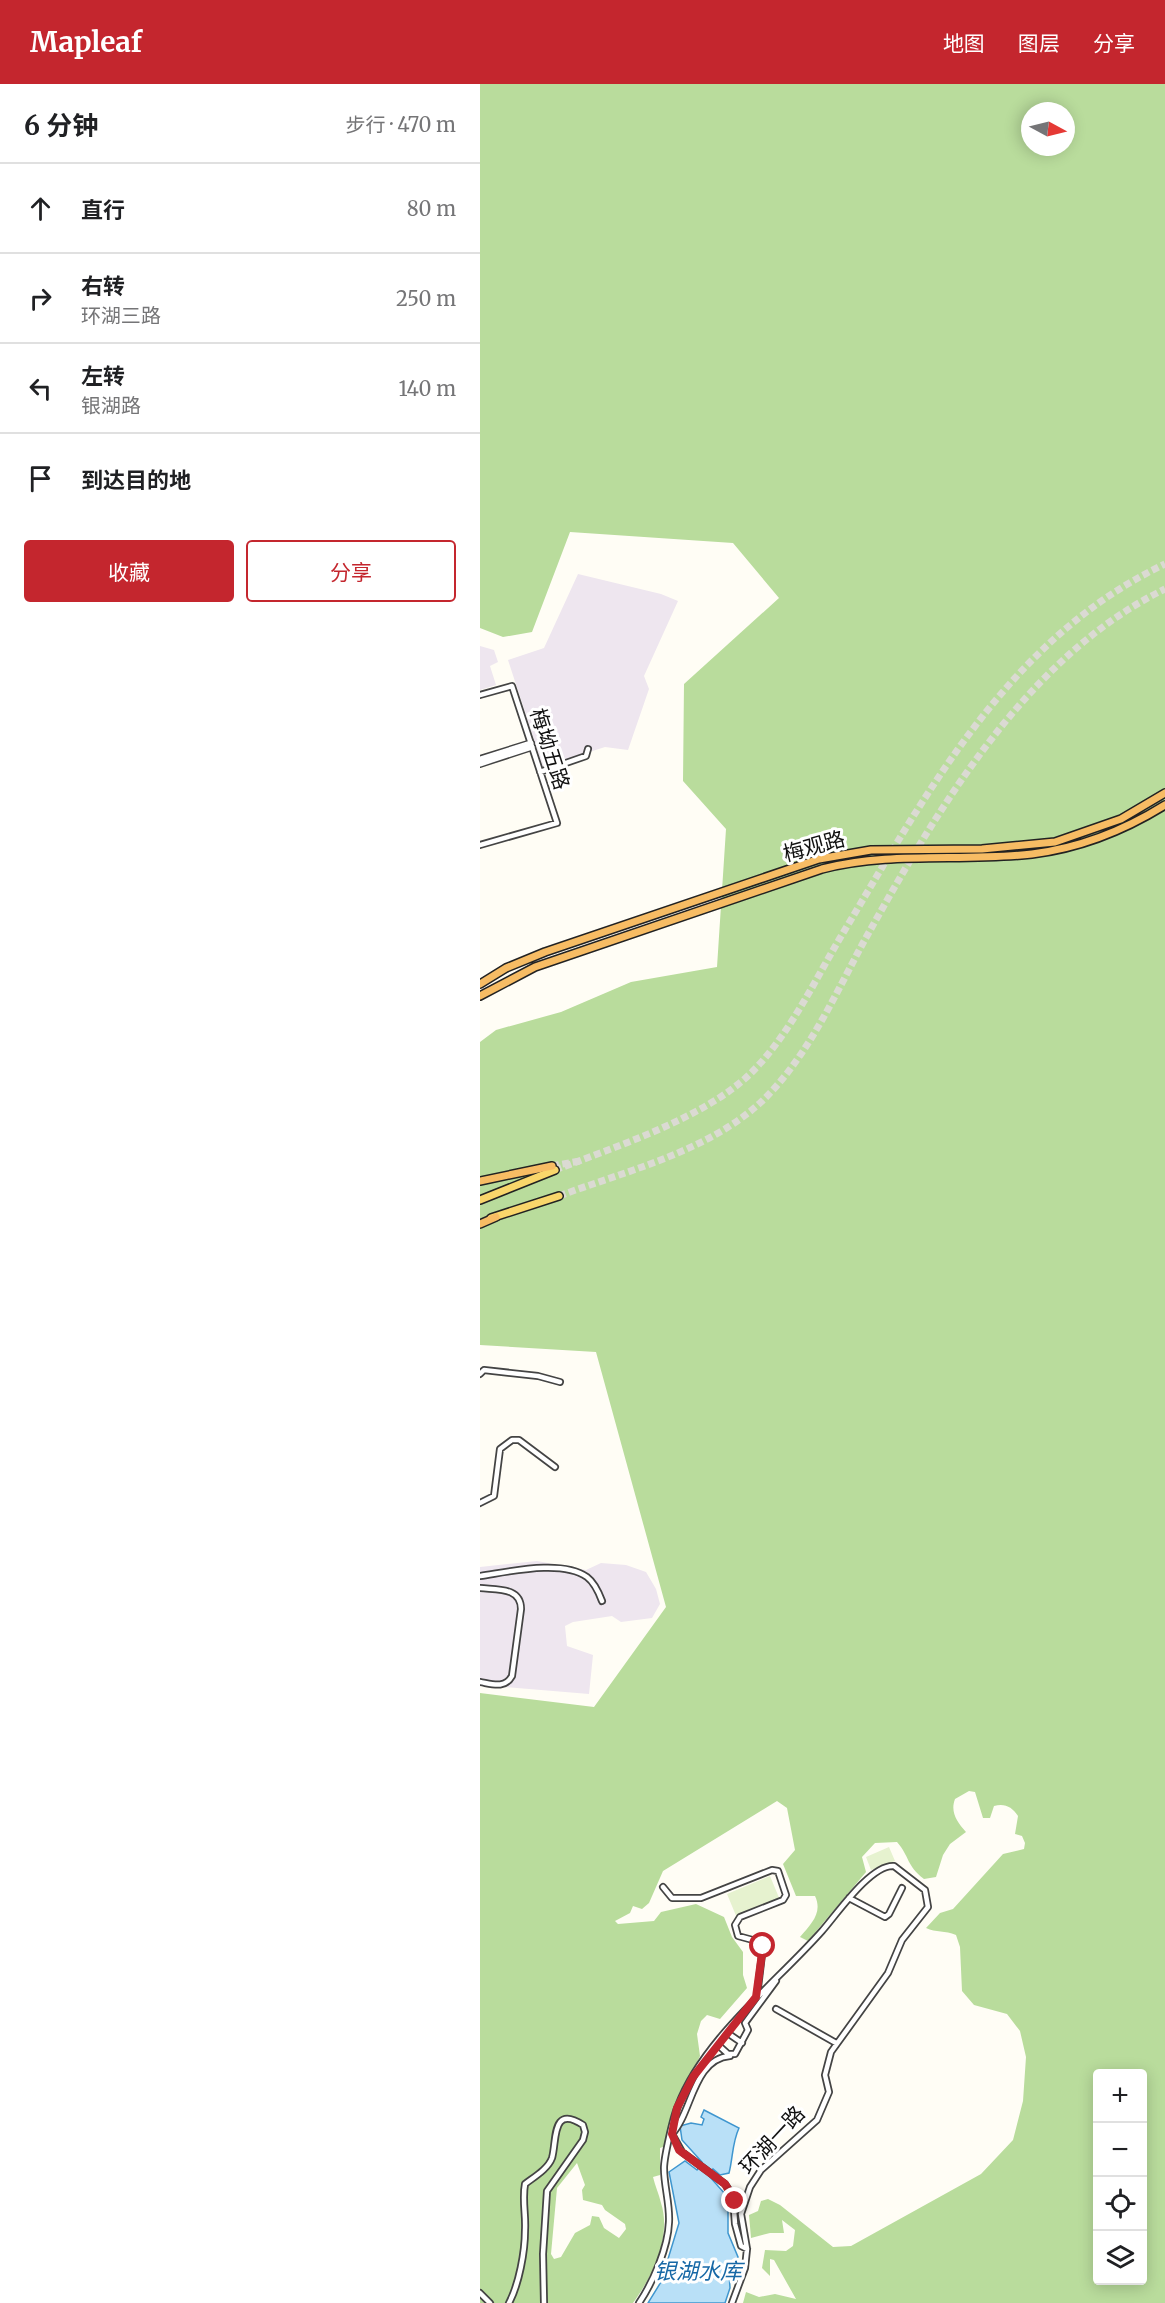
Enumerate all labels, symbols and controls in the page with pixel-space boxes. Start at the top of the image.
text: Mapleaf [30,24,142,60]
text: 地图 [943,30,985,57]
text: 图层 [1018,30,1060,57]
text: 分享 [1093,30,1135,57]
north arrow [1021,102,1075,156]
text: 6 分钟 [24,109,98,142]
text: 步行 · 470 m [346,112,456,137]
icon: ahead [24,192,57,225]
text: 直行 [81,196,125,224]
text: 80 m [407,196,456,221]
text: 右转 [81,272,125,300]
icon: right [24,282,57,315]
text: 250 m [396,286,456,311]
text: 环湖三路 [81,303,161,328]
text: 左转 [81,362,125,390]
icon: left [24,372,57,405]
text: 140 m [399,376,456,401]
text: 银湖路 [81,393,141,418]
icon: arrive [24,462,57,495]
text: 到达目的地 [81,466,191,494]
button: 收藏 [24,540,234,602]
button: 分享 [246,540,456,602]
street label: 梅坳五路 [524,705,576,793]
street label: 梅观路 [780,825,848,867]
route start [749,1932,775,1958]
map controls [1093,2069,1147,2285]
button: + [1093,2069,1147,2123]
street label: 环湖一路 [733,2100,811,2180]
button: − [1093,2123,1147,2177]
button: locate [1093,2177,1147,2231]
route end [721,2187,747,2213]
button: layers [1093,2231,1147,2285]
water label: 银湖水库 [654,2257,746,2285]

